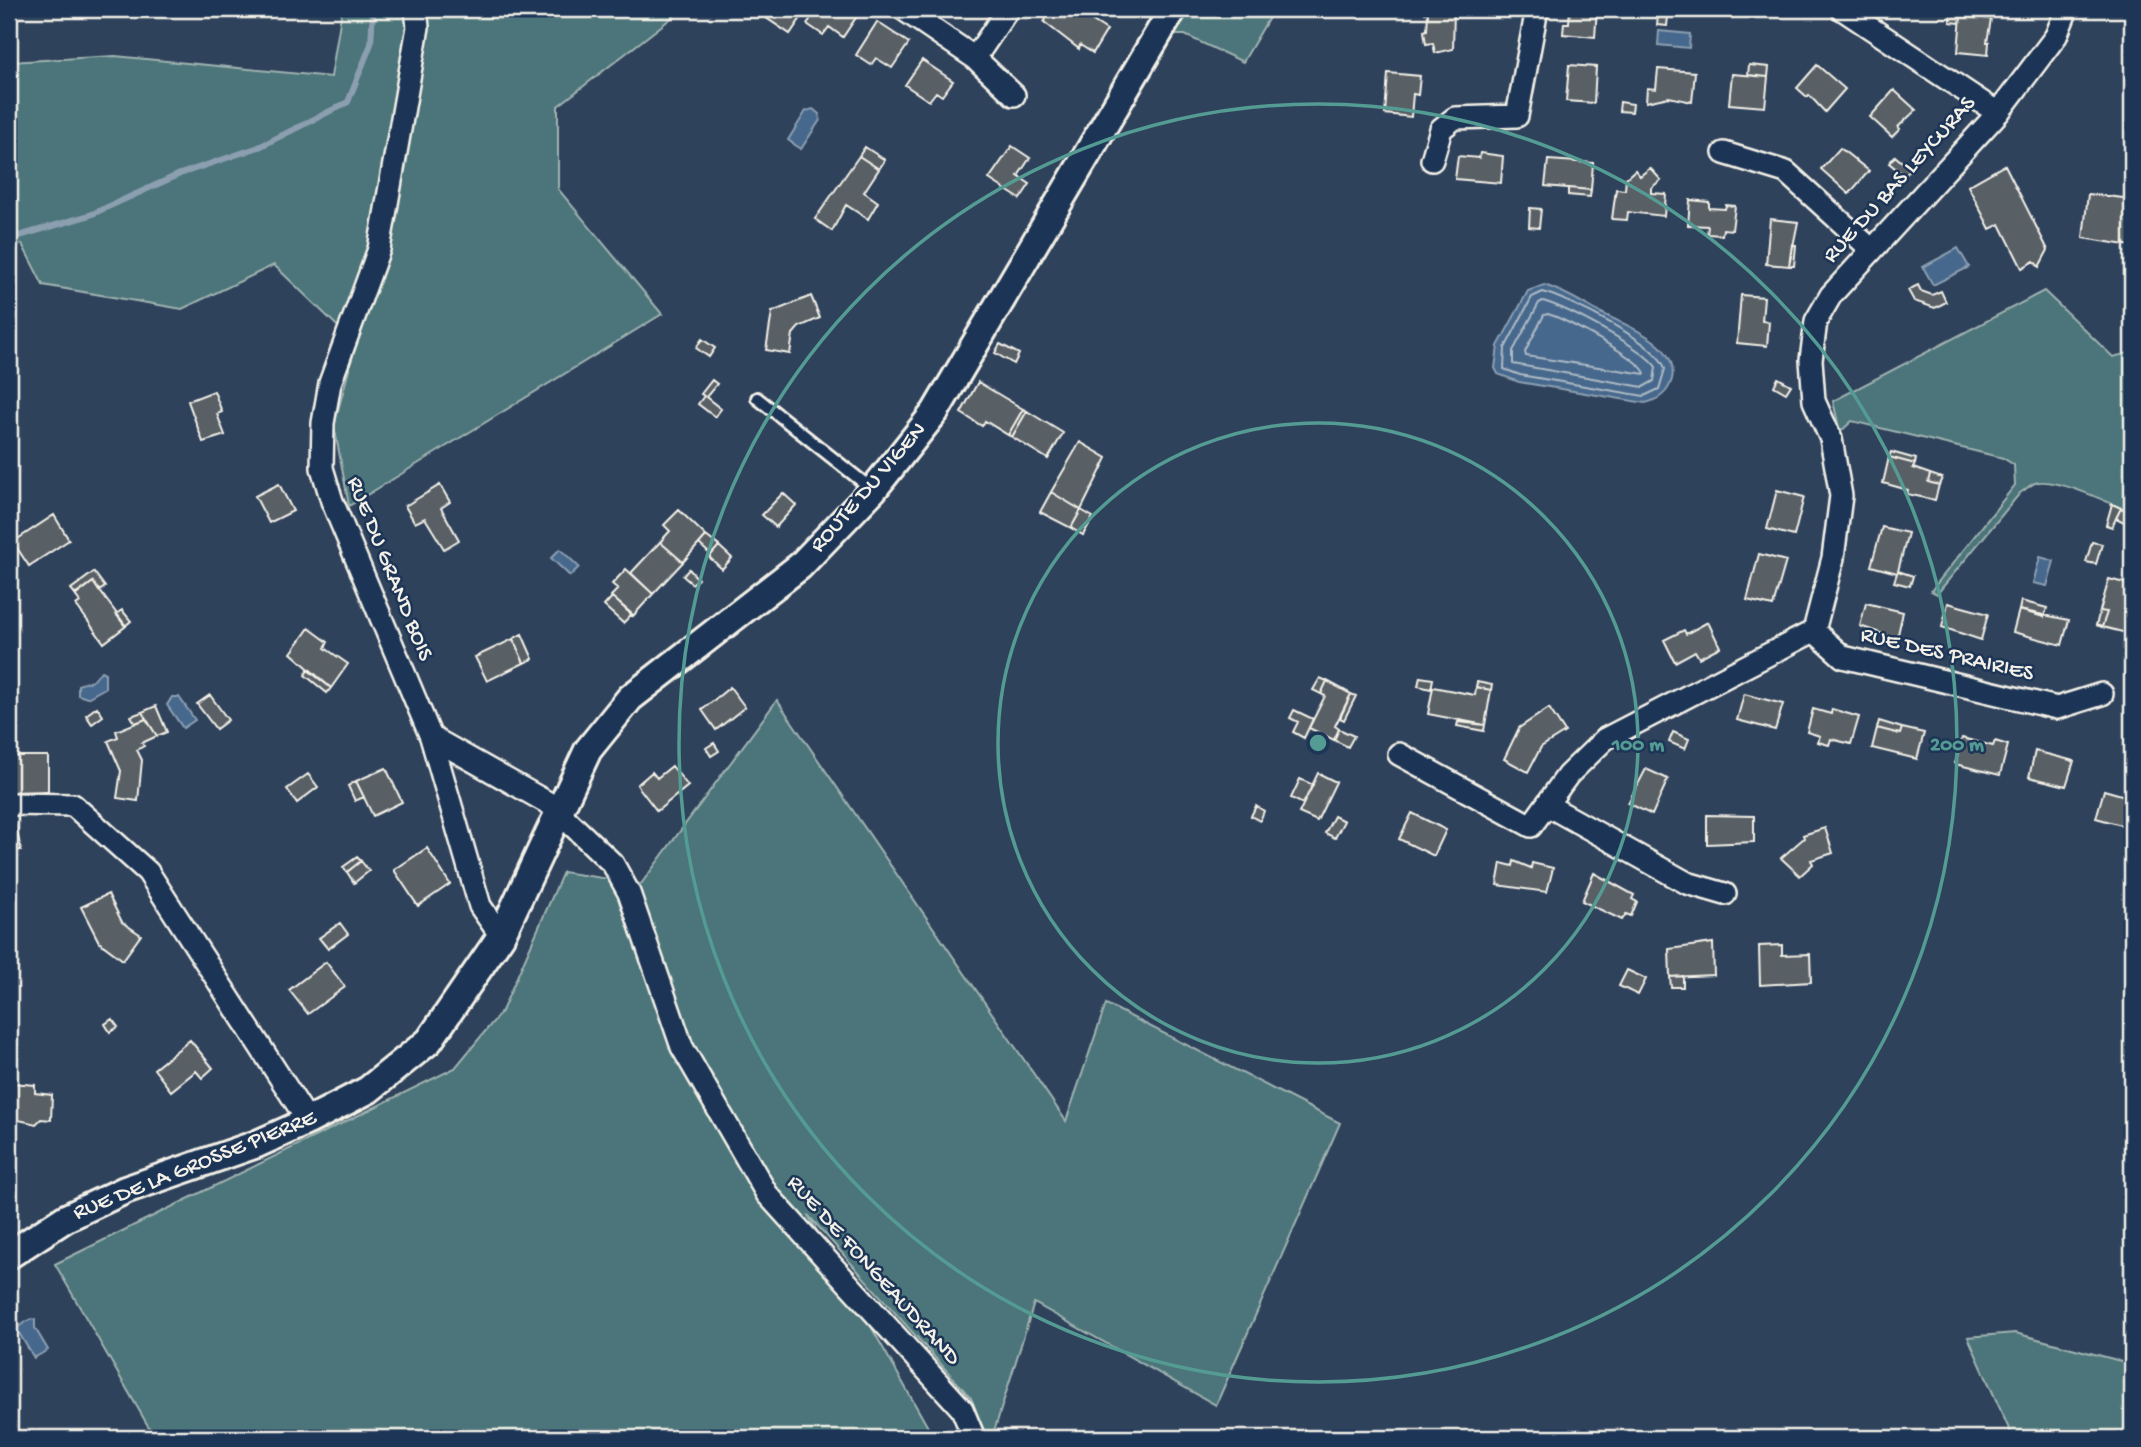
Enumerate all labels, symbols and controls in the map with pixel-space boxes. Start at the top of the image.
street label: RUE DU BAS LEYCURAS [1818,91,1982,269]
street label: ROUTE DU VIGEN [805,417,933,559]
street label: RUE DU GRAND BOIS [340,473,438,665]
street label: RUE DES PRAIRIES [1858,622,2037,688]
centre of rings [1306,731,1330,755]
text: 100 m [1611,734,1664,759]
text: 200 m [1930,734,1984,759]
street label: RUE DE LA GROSSE PIERRE [69,1104,322,1227]
street label: RUE DE FONGEAUDRAND [780,1170,966,1372]

